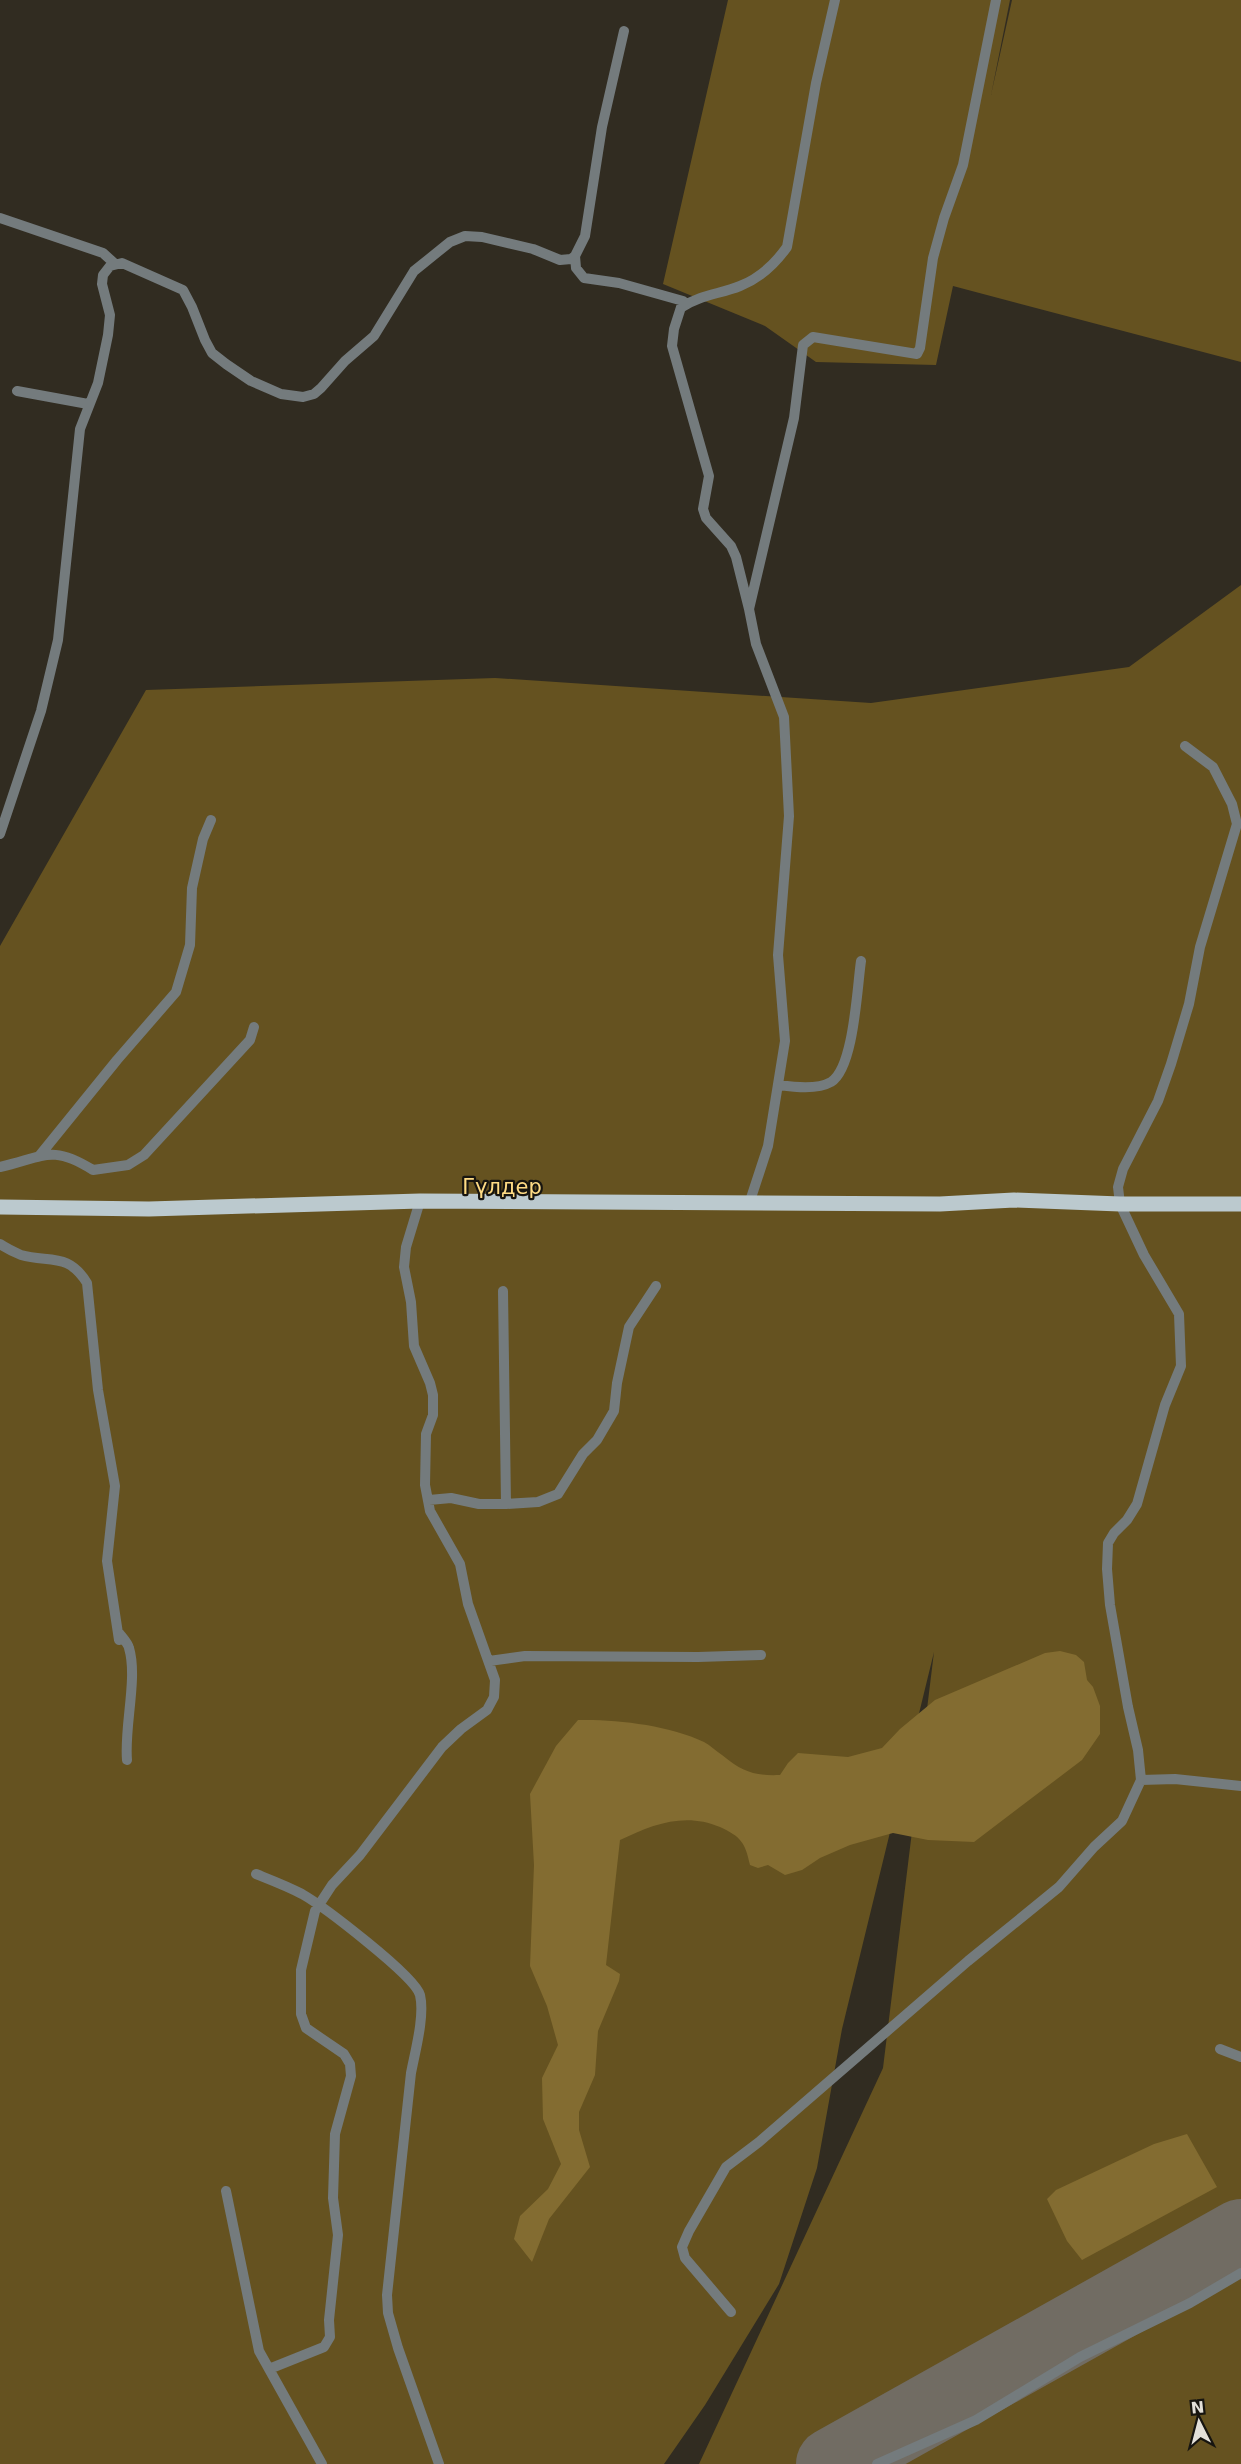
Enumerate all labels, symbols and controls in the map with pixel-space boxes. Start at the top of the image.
park label: Гүлдер [462,1175,542,1199]
north arrow [1169,2392,1229,2452]
text: N [1190,2397,1205,2418]

